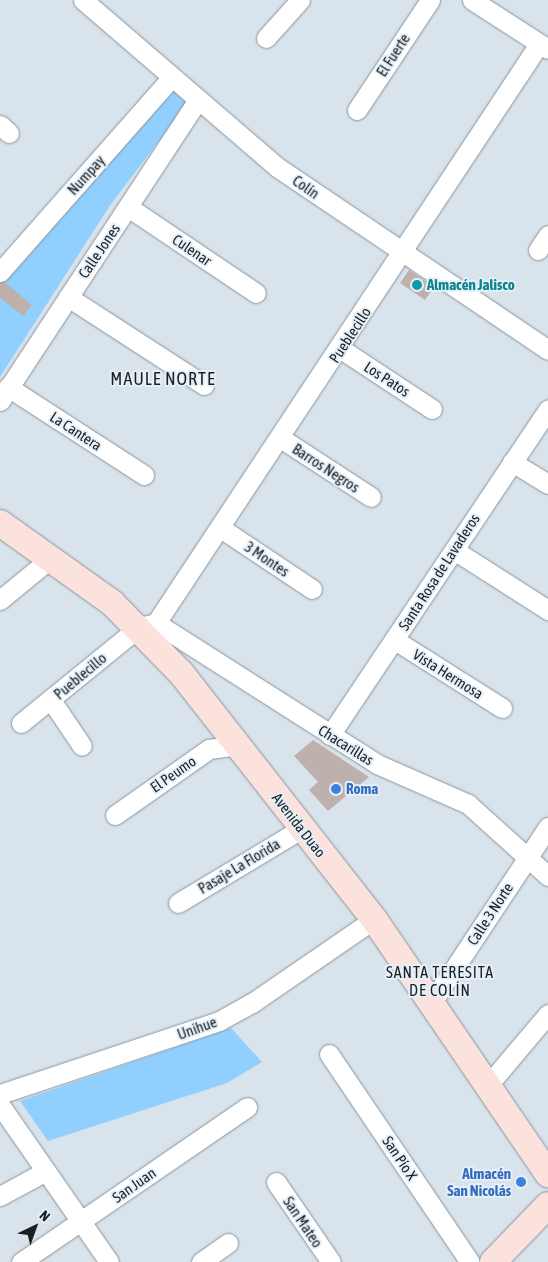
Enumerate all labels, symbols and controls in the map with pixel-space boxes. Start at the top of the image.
street label: El Fuerte [372,30,414,80]
street label: Numpay [64,151,108,199]
street label: Colín [289,171,323,203]
street label: Calle Jones [74,220,124,282]
street label: Culenar [169,230,215,270]
place label: Almacén Jalisco [427,276,515,294]
marker: Almacén Jalisco [411,279,423,291]
street label: Pueblecillo [325,304,375,366]
street label: Los Patos [361,358,413,400]
district label: MAULE NORTE [109,368,217,390]
street label: La Cantera [47,408,105,454]
street label: Barros Negros [289,440,363,496]
street label: Santa Rosa de Lavaderos [395,510,483,634]
street label: 3 Montes [241,538,293,580]
street label: Vista Hermosa [410,645,486,703]
street label: Pueblecillo [50,649,110,703]
street label: Chacarillas [315,721,377,769]
street label: El Peumo [147,752,199,796]
place label: Roma [346,780,378,798]
marker: Roma [330,783,342,795]
street label: Avenida Duao [268,789,330,861]
street label: Pasaje La Florida [195,835,283,897]
street label: Calle 3 Norte [463,879,517,949]
district label: SANTA TERESITA DE COLÍN [384,962,496,1000]
street label: Unihue [175,1013,219,1043]
street label: San Pío X [379,1133,421,1183]
street label: San Juan [109,1164,159,1206]
place label: Almacén San Nicolás [447,1164,511,1199]
marker: Almacén San Nicolás [515,1176,527,1188]
street label: San Mateo [279,1193,327,1251]
north arrow [10,1202,60,1252]
text: N [37,1207,53,1225]

